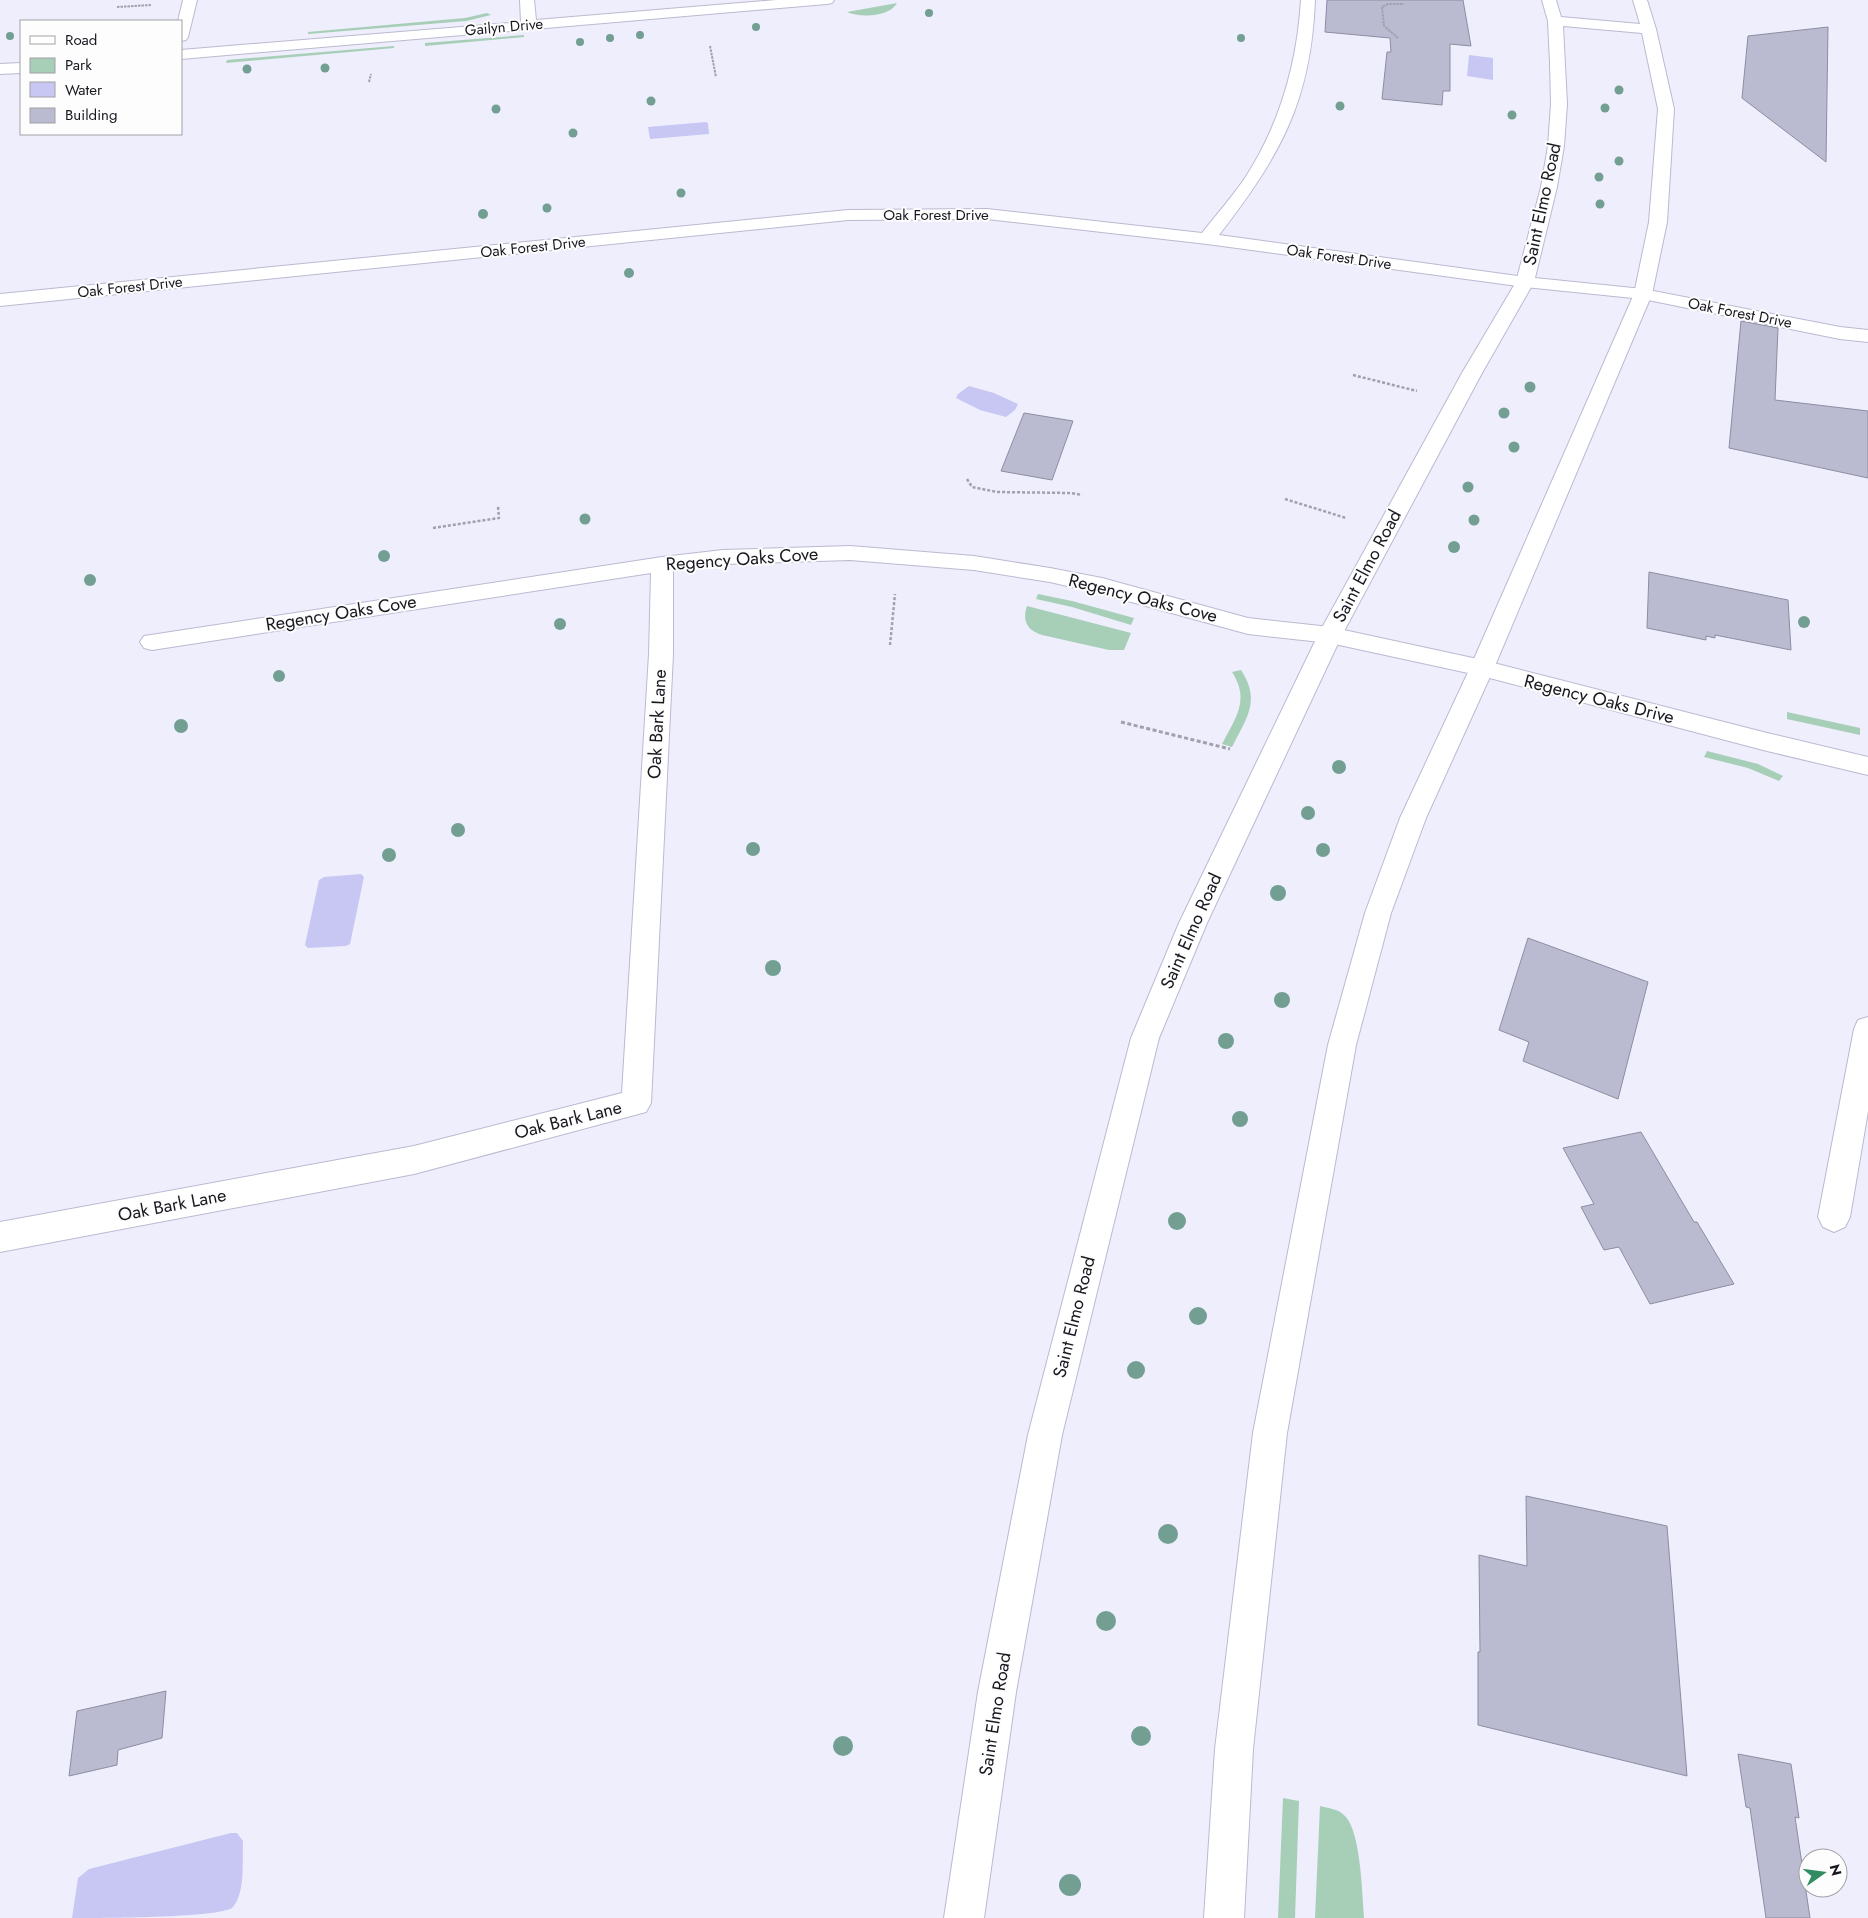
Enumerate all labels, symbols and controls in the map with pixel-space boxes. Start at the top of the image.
street label: Gailyn Drive [464,13,544,41]
legend [20,20,182,135]
text: Road [65,29,97,51]
text: Park [65,54,92,76]
text: Water [65,79,103,101]
text: Building [65,104,117,126]
street label: Saint Elmo Road [1516,140,1568,268]
street label: Oak Forest Drive [883,204,989,226]
street label: Oak Forest Drive [479,231,587,263]
street label: Oak Forest Drive [1285,239,1393,275]
street label: Oak Forest Drive [76,271,184,303]
street label: Oak Forest Drive [1686,292,1794,334]
street label: Saint Elmo Road [1326,505,1408,627]
street label: Regency Oaks Cove [665,541,819,577]
street label: Regency Oaks Cove [1066,567,1220,629]
street label: Regency Oaks Cove [264,588,418,638]
street label: Oak Bark Lane [641,668,673,780]
street label: Regency Oaks Drive [1521,668,1677,730]
street label: Saint Elmo Road [1154,869,1228,993]
street label: Oak Bark Lane [512,1094,624,1146]
street label: Oak Bark Lane [116,1182,228,1228]
street label: Saint Elmo Road [1046,1253,1102,1381]
street label: Saint Elmo Road [972,1650,1018,1778]
north arrow [1798,1848,1848,1898]
text: N [1825,1862,1847,1878]

